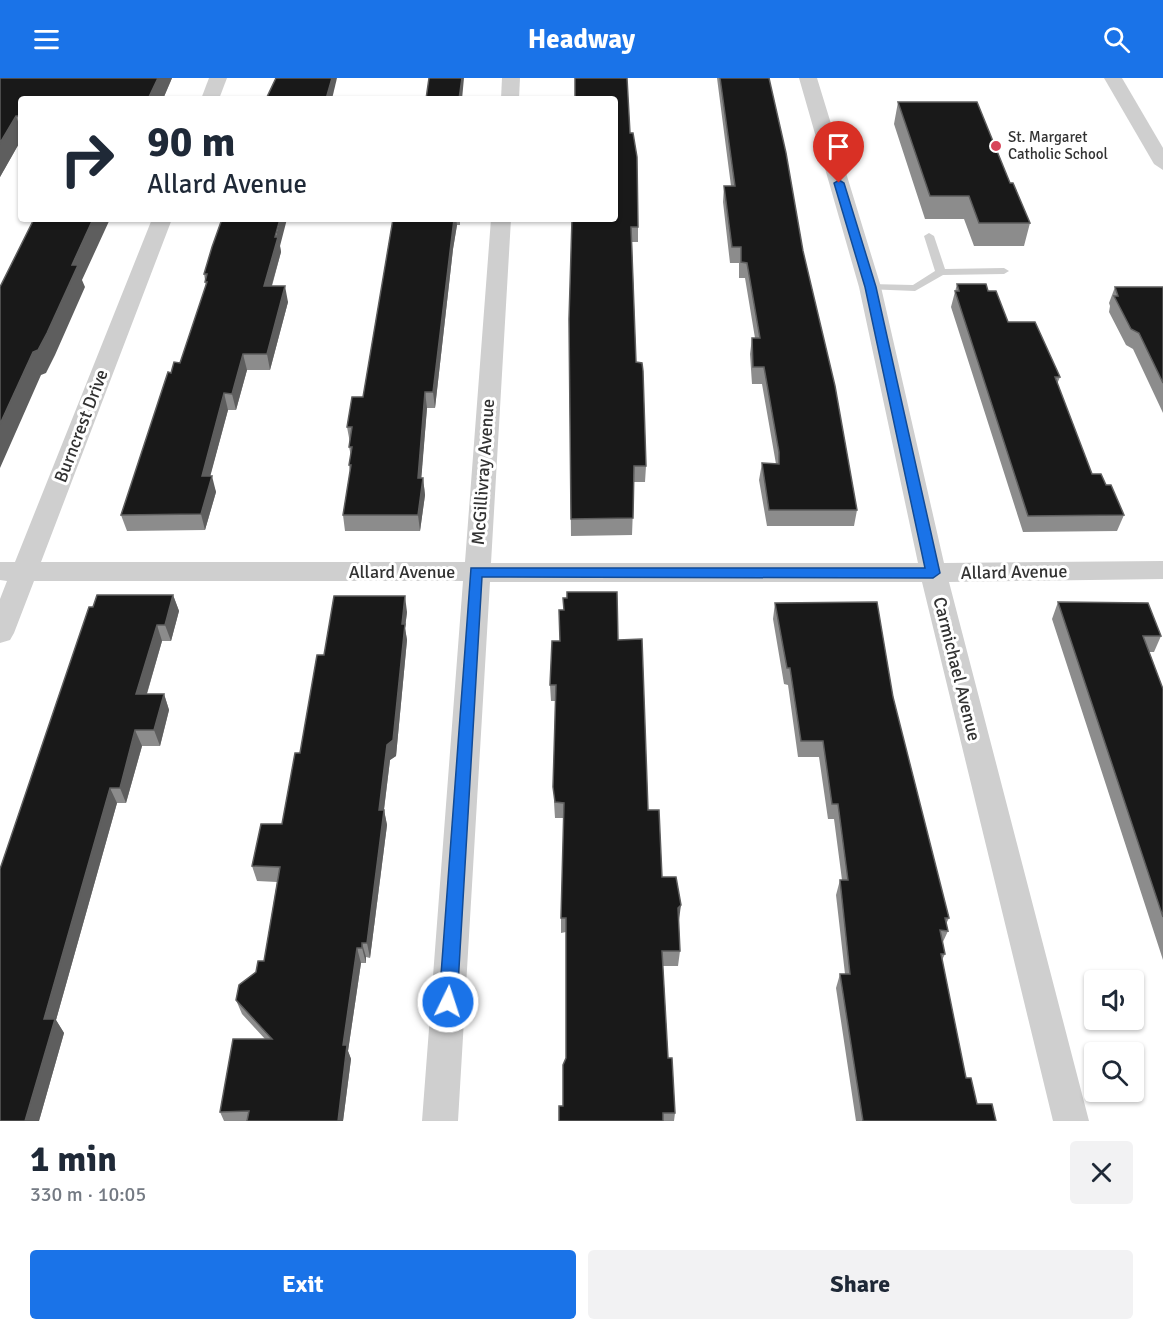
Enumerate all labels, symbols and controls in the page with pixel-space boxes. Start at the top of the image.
icon: menu [30,23,63,56]
text: Headway [528,23,635,56]
icon: search [1100,23,1133,56]
text: 90 m [147,117,236,168]
icon: right [48,120,126,198]
pin [813,121,864,183]
place label: St. Margaret Catholic School [1008,128,1108,163]
icon: arrive [822,130,855,163]
marker: St. Margaret Catholic School [989,139,1003,153]
text: Allard Avenue [147,168,307,201]
street label: Burncrest Drive [49,366,113,486]
street label: McGillivray Avenue [467,398,499,546]
street label: Allard Avenue [961,560,1067,584]
street label: Allard Avenue [349,561,455,583]
street label: Carmichael Avenue [928,595,986,743]
position arrow [416,970,480,1034]
map controls [1084,970,1144,1102]
button: sound [1084,970,1144,1030]
button: search [1084,1042,1144,1102]
text: 1 min [30,1137,117,1182]
button: close [1070,1141,1133,1204]
text: 330 m · 10:05 [30,1182,146,1207]
button: Exit [30,1250,576,1319]
button: Share [588,1250,1133,1319]

